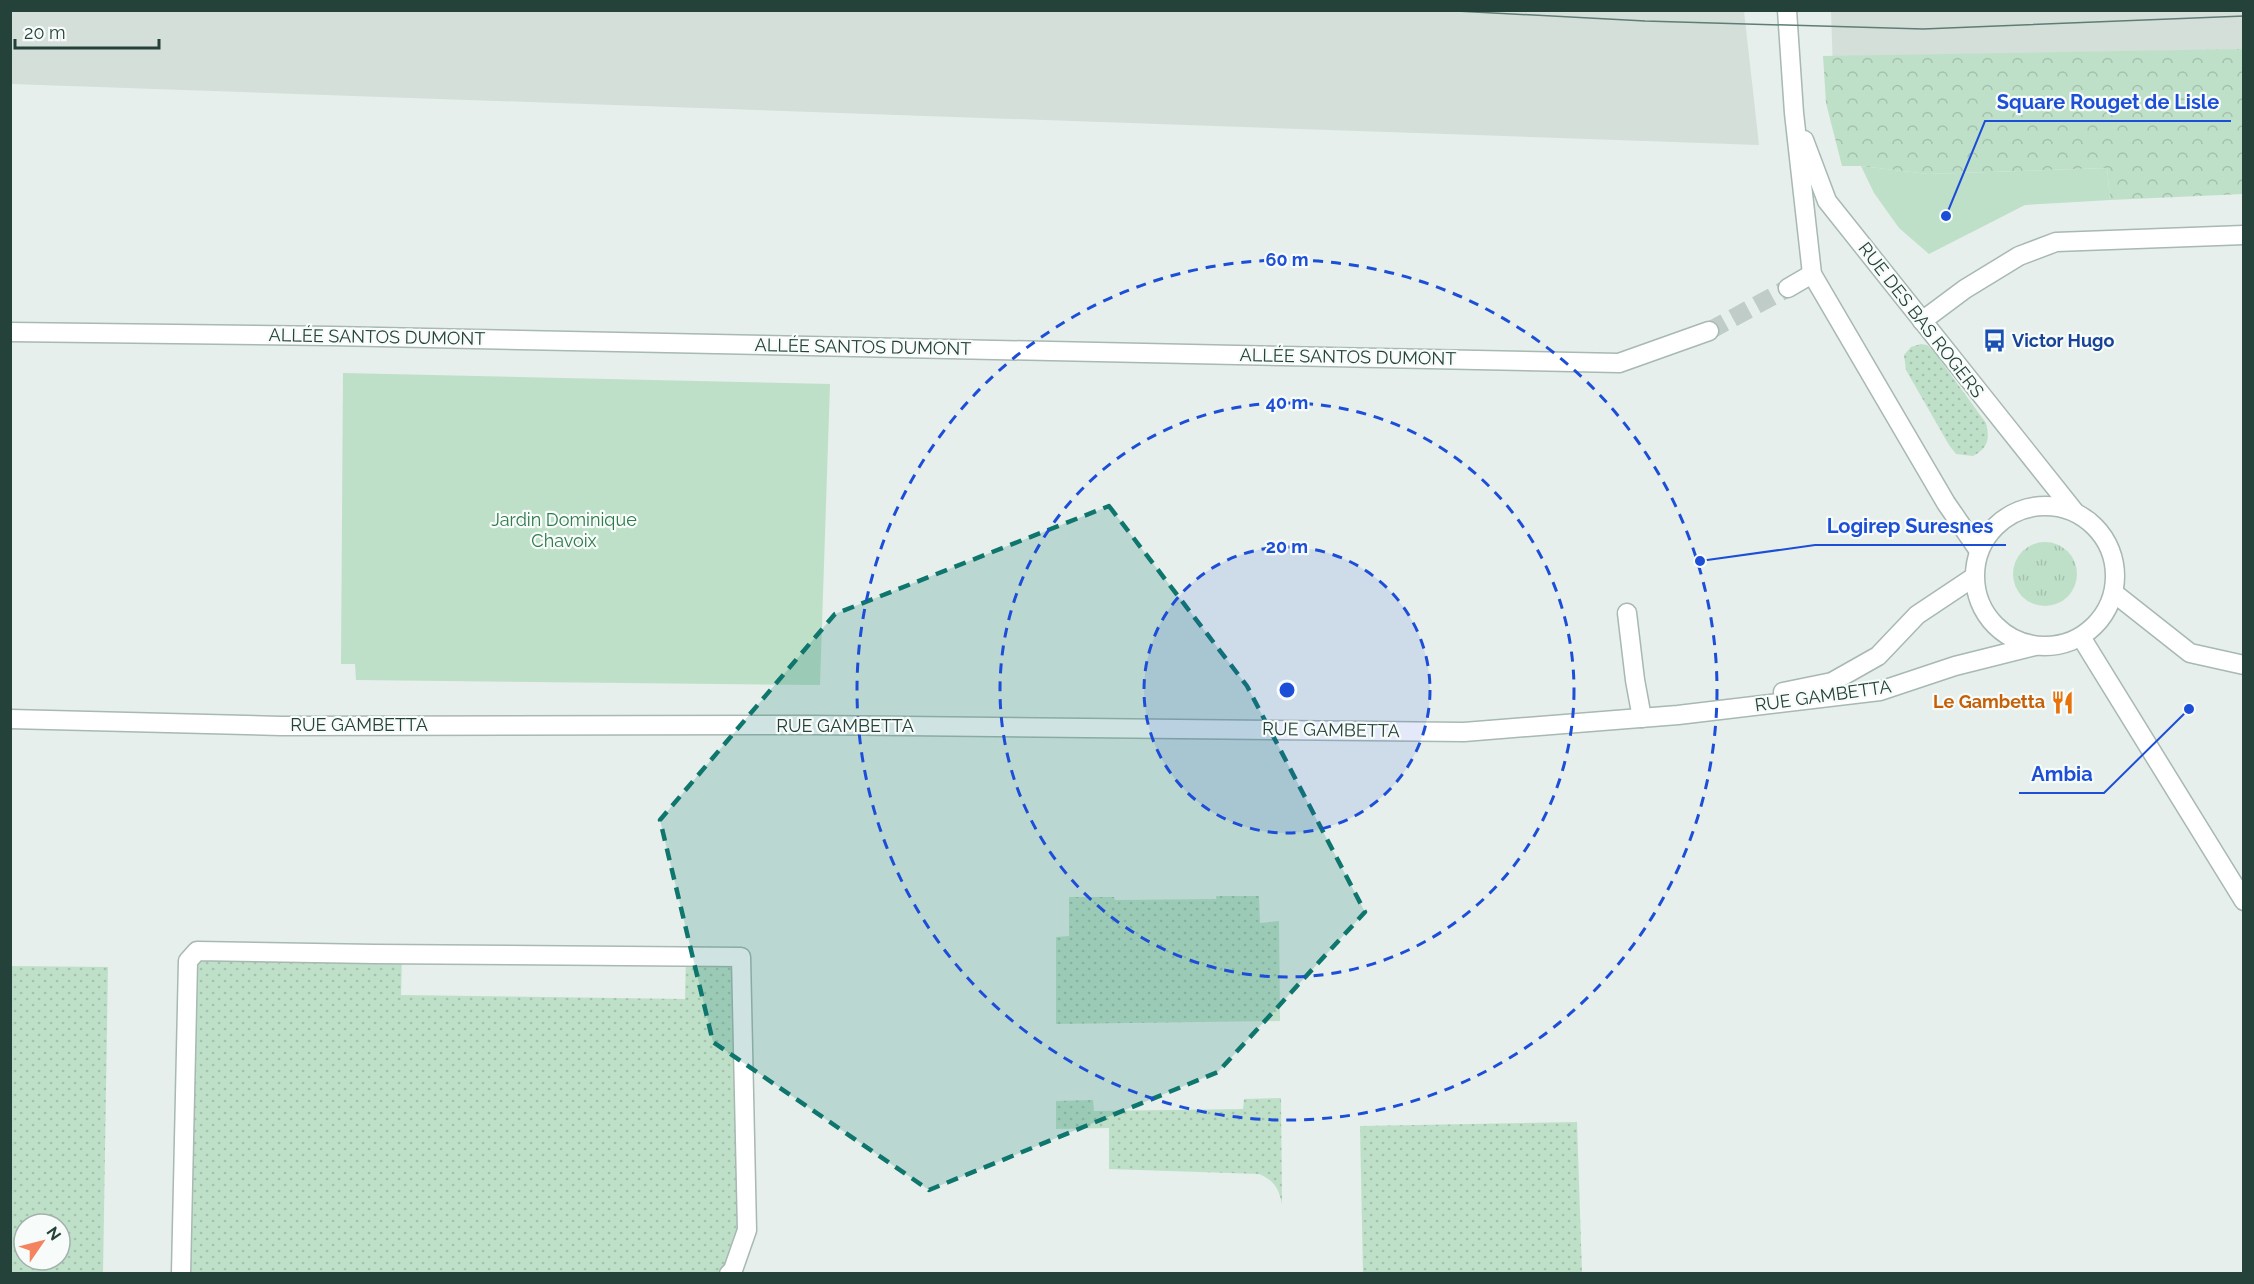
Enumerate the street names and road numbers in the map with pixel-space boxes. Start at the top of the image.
street label: RUE DES BAS ROGERS [1854,238,1989,402]
street label: ALLÉE SANTOS DUMONT [269,323,486,349]
street label: ALLÉE SANTOS DUMONT [755,333,972,359]
street label: ALLÉE SANTOS DUMONT [1240,343,1457,369]
street label: RUE GAMBETTA [1753,676,1893,715]
street label: RUE GAMBETTA [290,714,428,735]
street label: RUE GAMBETTA [776,715,914,736]
street label: RUE GAMBETTA [1262,718,1400,741]

